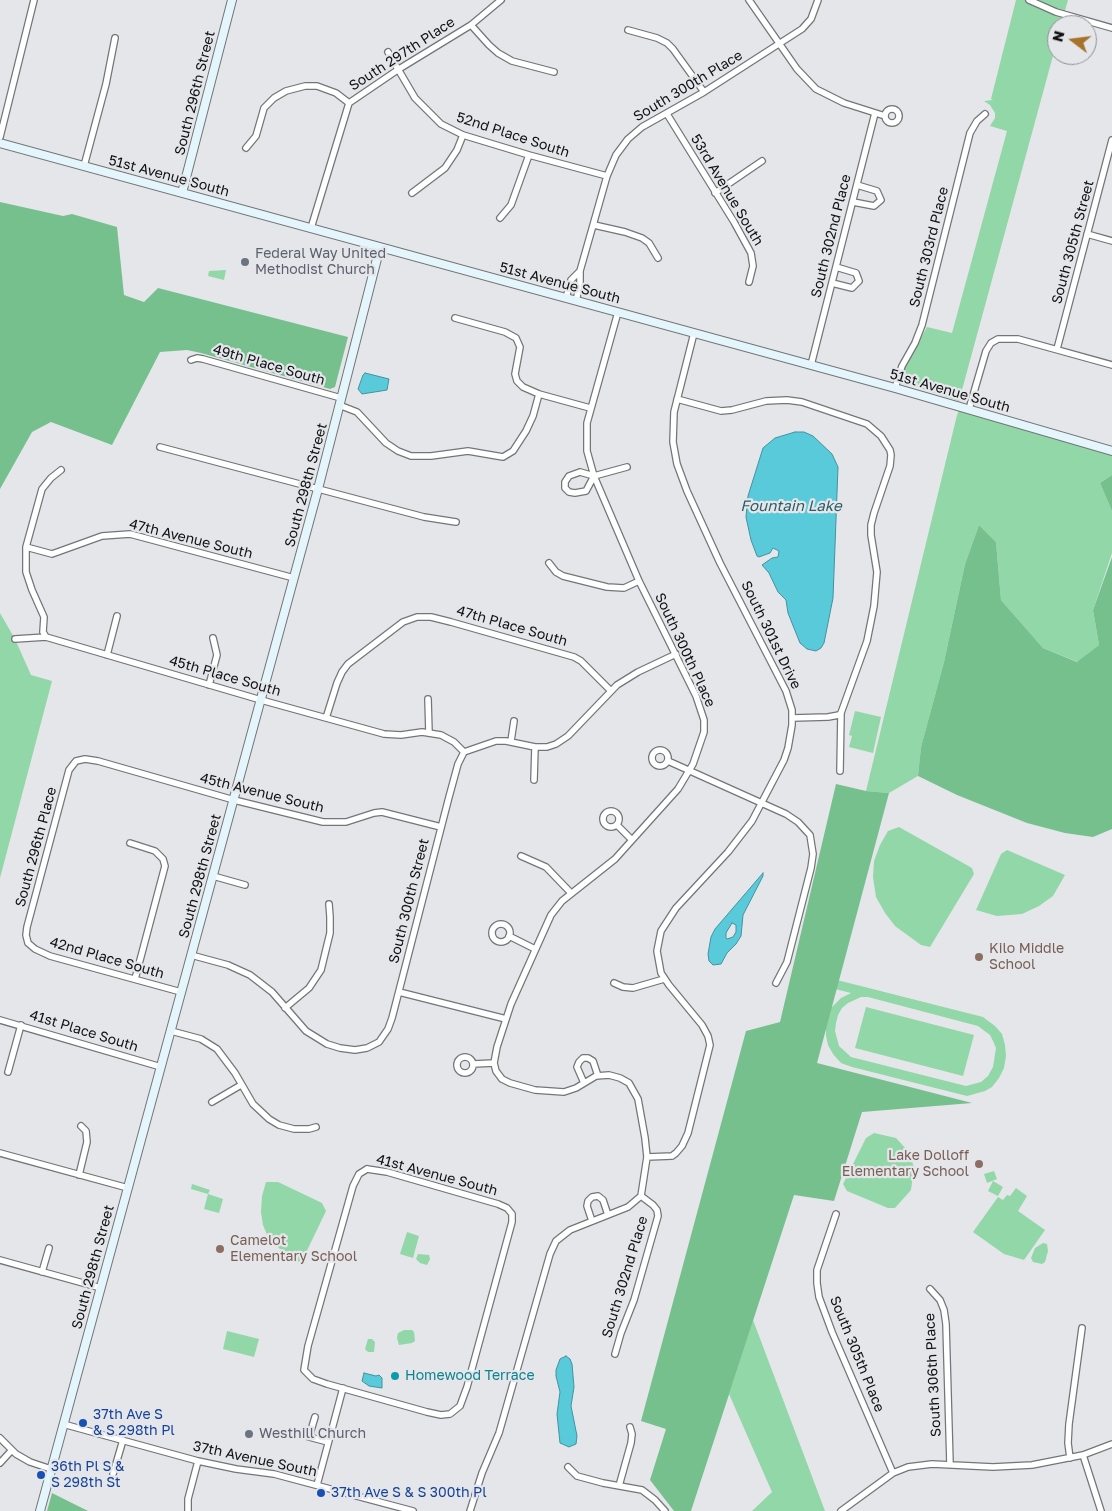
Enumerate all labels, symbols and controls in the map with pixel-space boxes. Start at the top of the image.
street label: South 297th Place [346,14,458,94]
north arrow [1047,15,1097,65]
street label: South 296th Street [171,29,219,157]
text: N [1048,29,1068,44]
street label: South 300th Place [630,47,746,125]
street label: 52nd Place South [454,109,572,161]
street label: 53rd Avenue South [687,131,767,249]
street label: 51st Avenue South [107,152,231,200]
street label: South 302nd Place [808,173,854,299]
street label: South 305th Street [1048,178,1098,306]
street label: South 303rd Place [906,185,952,309]
place label: Federal Way United Methodist Church [255,246,386,278]
marker: Federal Way United Methodist Church [239,256,251,268]
street label: 51st Avenue South [498,259,622,307]
street label: 49th Place South [211,341,327,389]
street label: 51st Avenue South [888,366,1012,416]
street label: South 298th Street [281,421,331,549]
water label: Fountain Lake [740,497,842,515]
street label: 47th Avenue South [128,516,254,562]
street label: South 301st Drive [737,578,805,692]
street label: South 300th Place [651,590,719,710]
street label: 47th Place South [455,602,569,650]
street label: 45th Place South [167,652,283,700]
street label: 45th Avenue South [198,769,326,817]
street label: South 296th Place [12,785,60,909]
street label: South 298th Street [175,812,225,940]
street label: South 300th Street [385,837,433,965]
street label: 42nd Place South [48,934,166,982]
place label: Kilo Middle School [989,941,1064,974]
marker: Kilo Middle School [973,951,985,963]
street label: 41st Place South [28,1006,140,1056]
place label: Lake Dolloff Elementary School [842,1148,969,1180]
street label: 41st Avenue South [375,1151,499,1199]
marker: Lake Dolloff Elementary School [973,1158,985,1170]
street label: South 298th Street [68,1203,118,1331]
street label: South 302nd Place [598,1214,652,1340]
place label: Camelot Elementary School [230,1233,357,1266]
marker: Camelot Elementary School [214,1243,226,1255]
street label: South 305th Place [826,1294,888,1414]
street label: South 306th Place [921,1313,945,1437]
place label: Homewood Terrace [405,1368,534,1384]
marker: Homewood Terrace [389,1370,401,1382]
place label: 37th Ave S & S 298th Pl [93,1407,175,1440]
marker: 37th Ave S & S 298th Pl [77,1417,89,1429]
place label: Westhill Church [259,1426,366,1442]
marker: Westhill Church [243,1428,255,1440]
street label: 37th Avenue South [191,1438,319,1480]
place label: 36th Pl S & S 298th St [51,1459,124,1491]
marker: 36th Pl S & S 298th St [35,1469,47,1481]
place label: 37th Ave S & S 300th Pl [331,1485,487,1501]
marker: 37th Ave S & S 300th Pl [315,1487,327,1499]

